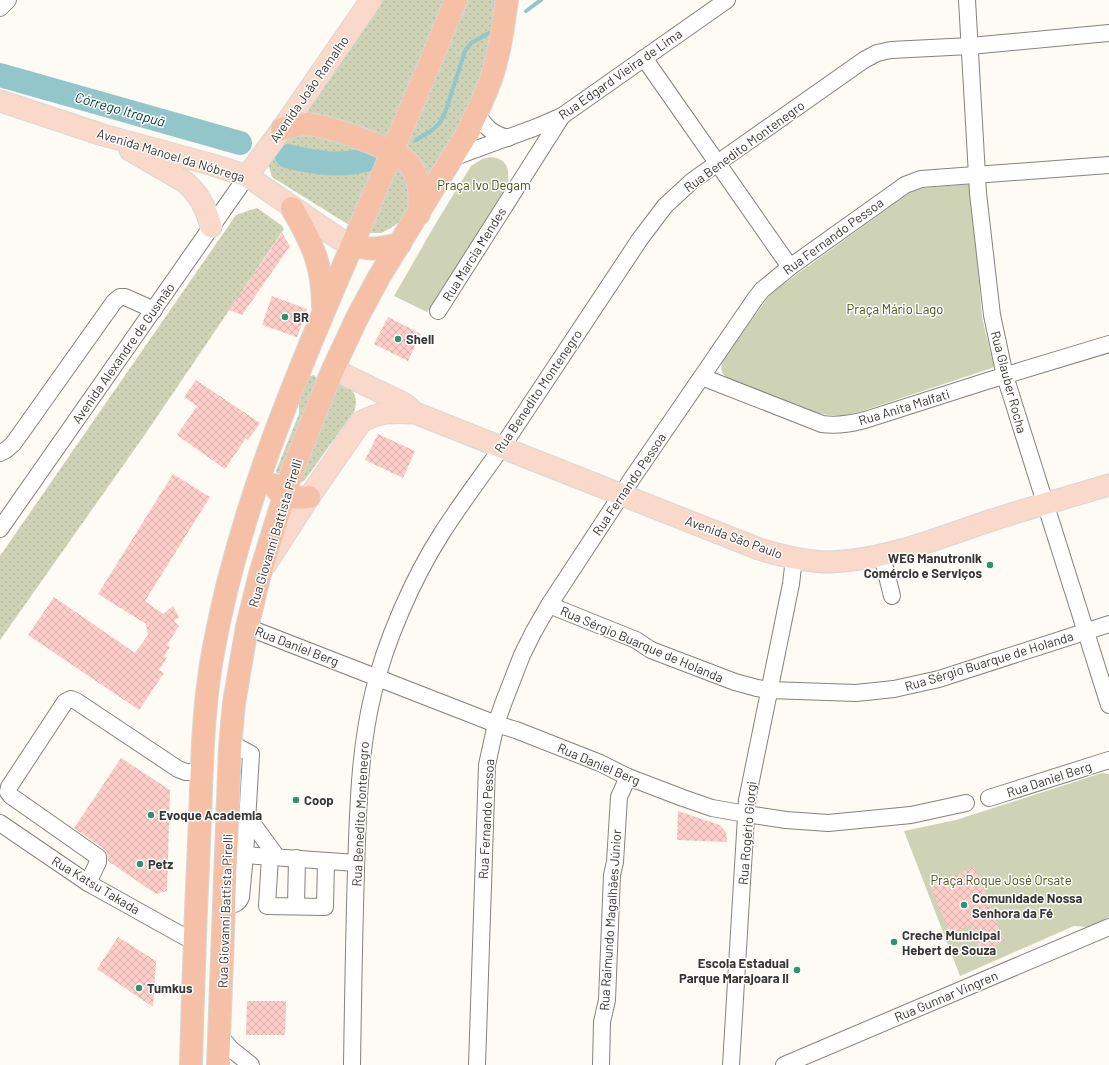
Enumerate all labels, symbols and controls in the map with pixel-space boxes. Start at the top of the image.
street label: Rua Edgard Vieira de Lima [555,25,685,123]
street label: Avenida João Ramalho [266,32,352,146]
water label: Córrego Itrapuã [73,88,167,130]
street label: Rua Benedito Montenegro [681,97,807,195]
street label: Avenida Manoel da Nóbrega [95,125,247,185]
park label: Praça Ivo Degam [437,177,531,193]
street label: Rua Fernando Pessoa [780,194,886,278]
street label: Rua Marcia Mendes [439,204,509,304]
street label: Avenida Alexandre de Gusmão [68,280,178,426]
park label: Praça Mário Lago [847,301,943,317]
place label: BR [293,309,309,325]
marker: BR [280,312,290,322]
street label: Rua Benedito Montenegro [491,326,585,456]
street label: Rua Glauber Rocha [988,329,1030,435]
place label: Shell [406,331,434,347]
marker: Shell [393,334,403,344]
street label: Rua Anita Malfati [857,386,951,428]
street label: Rua Fernando Pessoa [589,430,669,538]
street label: Rua Giovanni Battista Pirelli [245,457,305,609]
street label: Avenida São Paulo [683,512,785,562]
place label: WEG Manutronik Comércio e Serviços [864,550,982,581]
marker: WEG Manutronik Comércio e Serviços [985,560,995,570]
street label: Rua Sérgio Buarque de Holanda [558,602,726,686]
street label: Rua Daniel Berg [253,623,341,669]
street label: Rua Sérgio Buarque de Holanda [903,628,1075,694]
street label: Rua Daniel Berg [555,739,643,789]
street label: Rua Benedito Montenegro [348,741,372,887]
street label: Rua Fernando Pessoa [475,758,497,880]
street label: Rua Daniel Berg [1005,758,1093,800]
street label: Rua Rogério Giorgi [734,780,760,886]
place label: Coop [304,792,334,808]
marker: Coop [291,795,301,805]
place label: Evoque Academia [159,807,262,823]
marker: Evoque Academia [146,810,156,820]
street label: Rua Raimundo Magalhães Júnior [596,828,624,1011]
street label: Rua Giovanni Battista Pirelli [214,834,236,988]
street label: Rua Katsu Takada [49,852,143,918]
place label: Petz [148,856,173,872]
marker: Petz [135,859,145,869]
park label: Praça Roque José Orsate [930,872,1072,888]
place label: Comunidade Nossa Senhora da Fé [972,890,1083,921]
marker: Comunidade Nossa Senhora da Fé [959,900,969,910]
place label: Creche Municipal Hebert de Souza [902,927,1000,958]
marker: Creche Municipal Hebert de Souza [889,937,899,947]
place label: Escola Estadual Parque Marajoara II [679,955,789,986]
marker: Escola Estadual Parque Marajoara II [792,965,802,975]
street label: Rua Gunnar Vingren [892,967,1000,1025]
place label: Tumkus [147,980,193,996]
marker: Tumkus [134,983,144,993]

